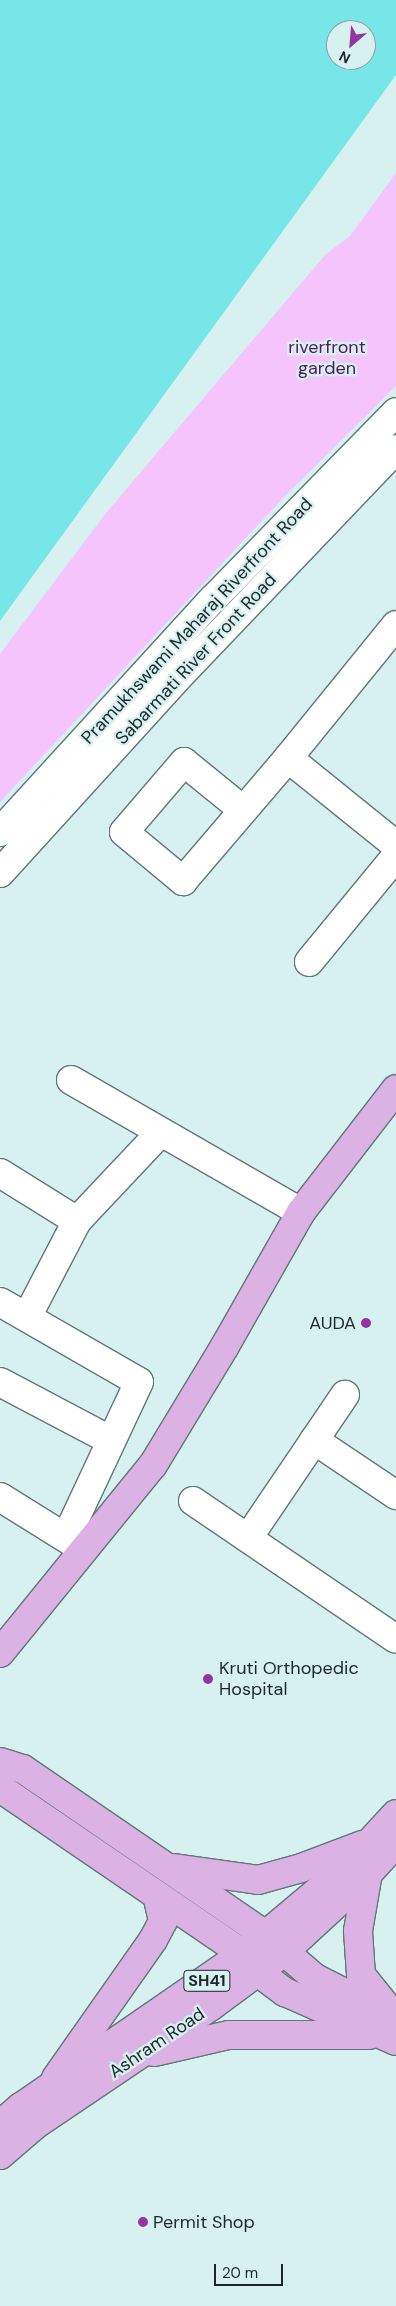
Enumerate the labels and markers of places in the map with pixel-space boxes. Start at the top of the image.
place label: AUDA [309,1312,356,1334]
marker: AUDA [360,1317,372,1329]
place label: Kruti Orthopedic Hospital [219,1658,359,1700]
marker: Kruti Orthopedic Hospital [201,1672,215,1686]
place label: Permit Shop [153,2211,255,2233]
marker: Permit Shop [137,2216,149,2228]

